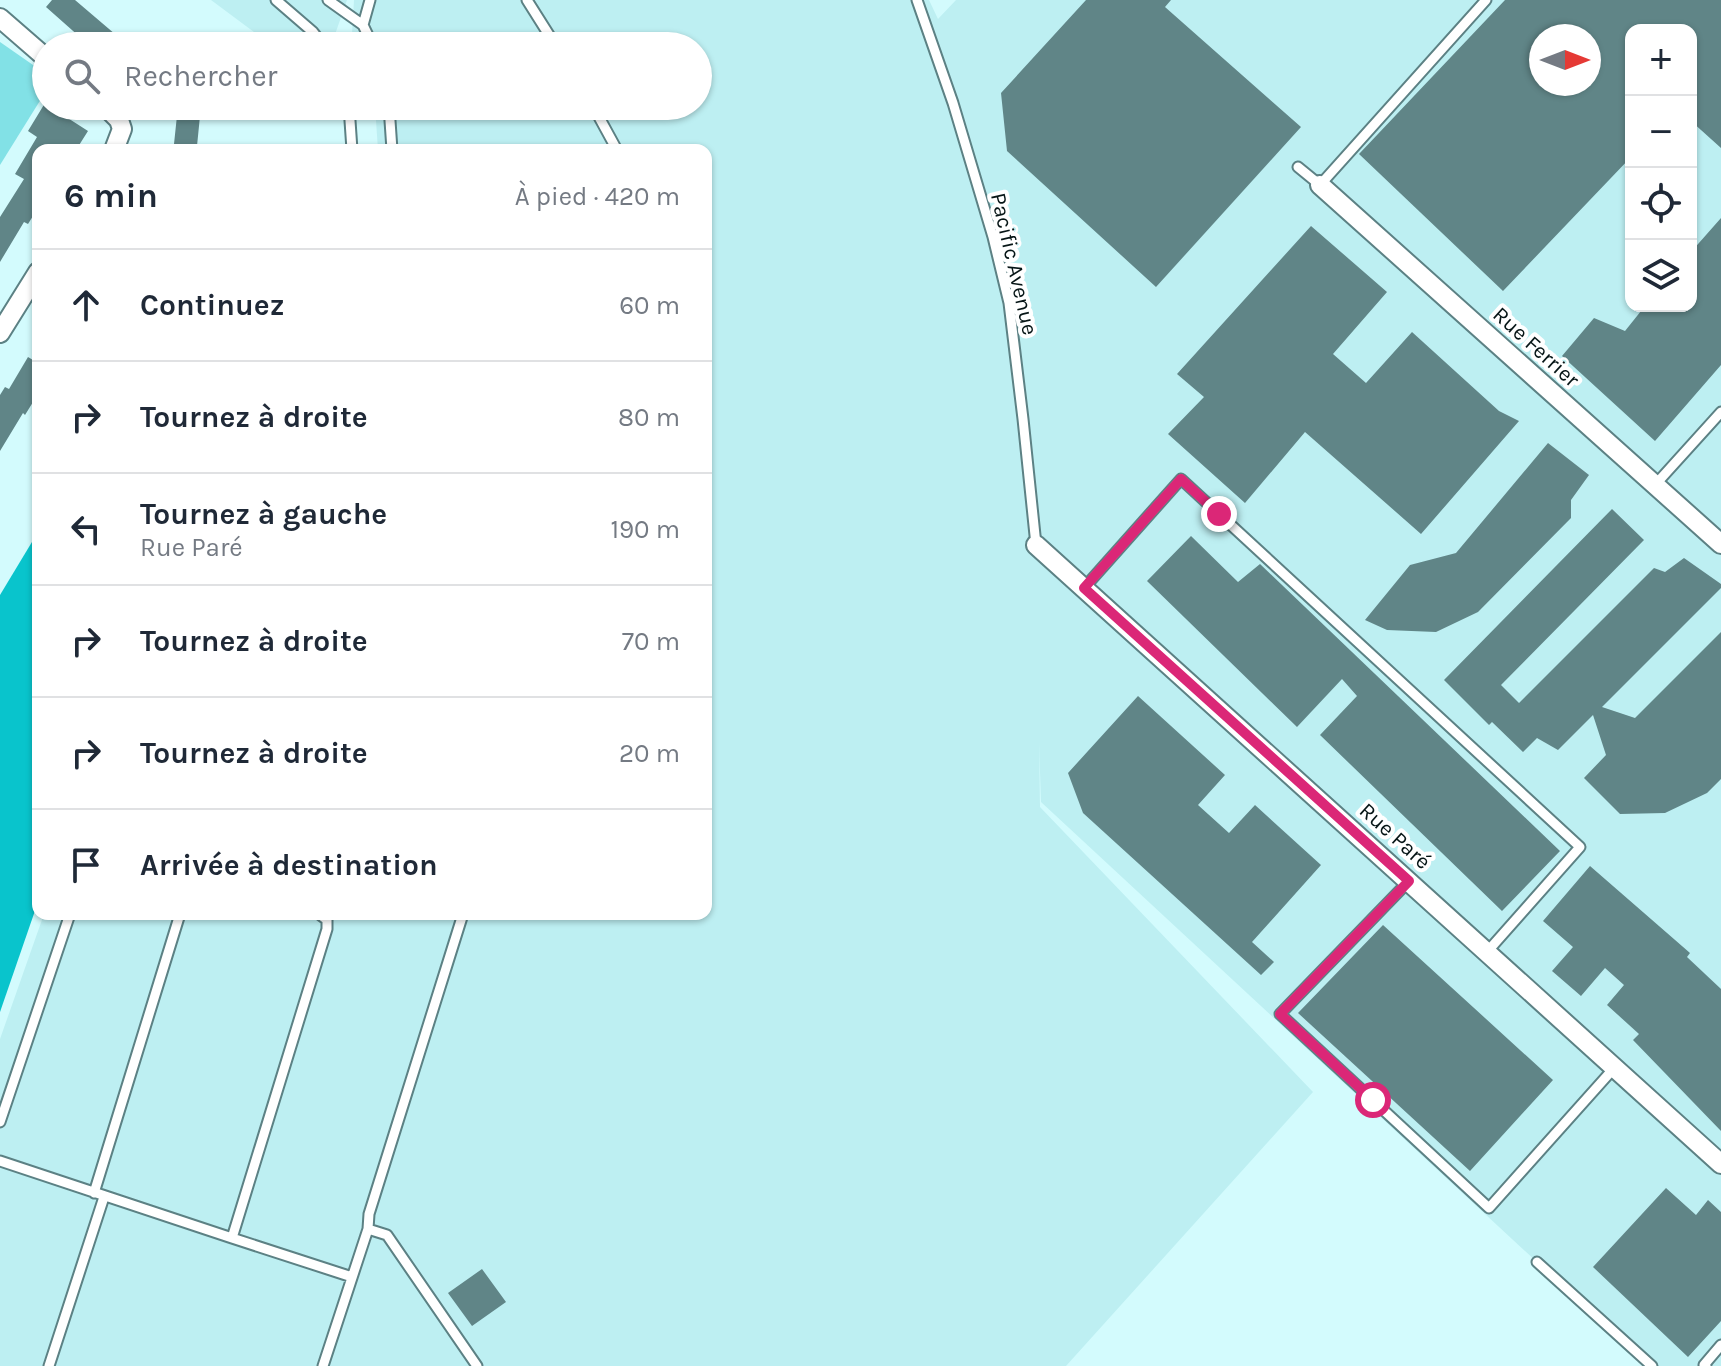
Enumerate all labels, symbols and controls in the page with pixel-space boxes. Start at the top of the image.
north arrow [1529,24,1601,96]
map controls [1625,24,1697,312]
button: + [1625,24,1697,96]
search box [32,32,712,120]
icon: search [60,54,104,98]
text: Rechercher [124,58,277,94]
button: − [1625,96,1697,168]
button: locate [1625,168,1697,240]
text: 6 min [64,176,158,216]
text: À pied · 420 m [515,181,680,212]
street label: Pacific Avenue [985,190,1043,338]
button: layers [1625,240,1697,312]
icon: ahead [64,283,108,327]
text: Continuez [140,287,285,323]
text: 60 m [619,290,680,321]
street label: Rue Ferrier [1487,301,1585,393]
icon: right [64,395,108,439]
text: Tournez à droite [140,399,368,435]
text: 80 m [618,402,680,433]
text: Tournez à gauche [140,496,387,532]
route end [1201,496,1237,532]
icon: left [64,507,108,551]
text: 190 m [610,514,680,545]
text: Rue Paré [140,532,243,563]
icon: right [64,619,108,663]
text: Tournez à droite [140,623,368,659]
text: 70 m [622,626,680,657]
icon: right [64,731,108,775]
text: Tournez à droite [140,735,368,771]
text: 20 m [619,738,680,769]
street label: Rue Paré [1354,797,1436,875]
icon: arrive [64,843,108,887]
text: Arrivée à destination [140,847,438,883]
route start [1355,1082,1391,1118]

